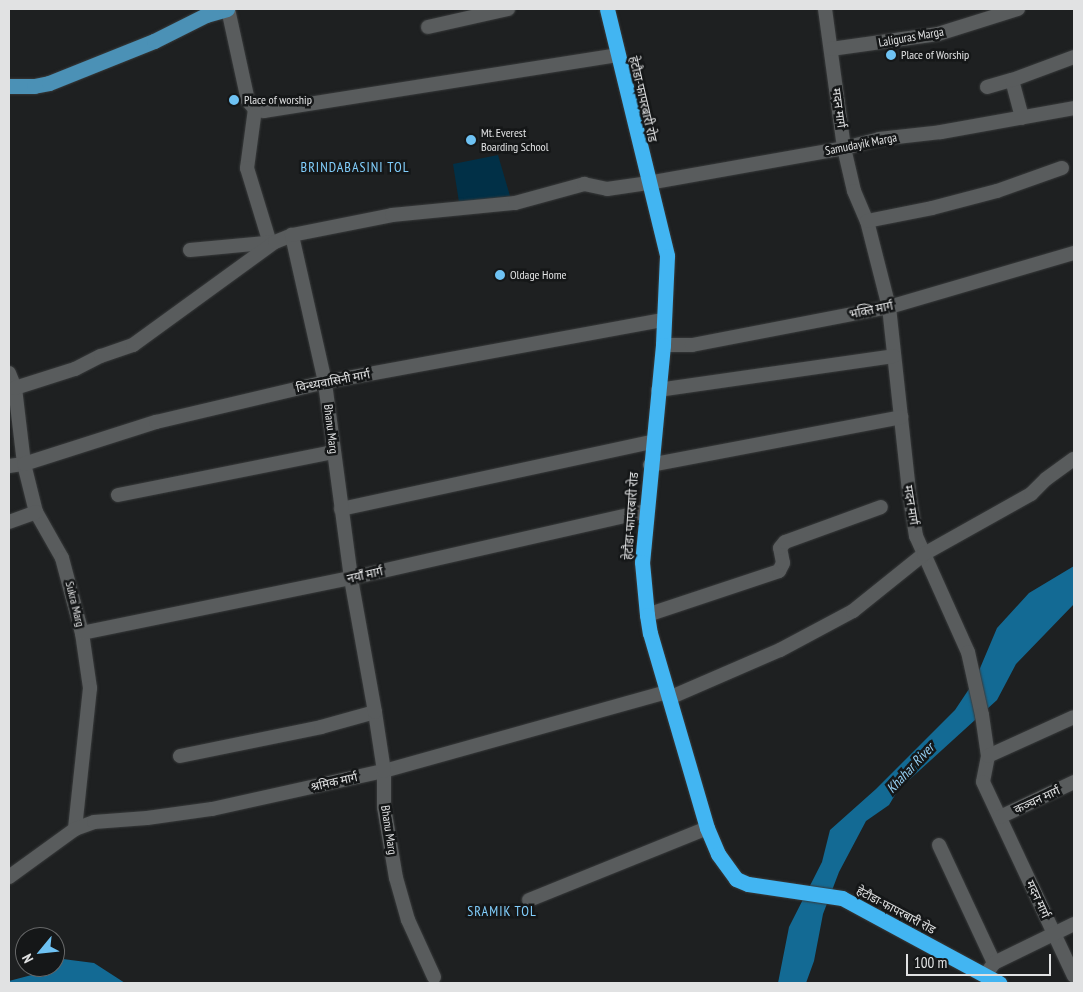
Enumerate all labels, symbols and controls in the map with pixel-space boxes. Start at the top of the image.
street label: Laliguras Marga [877,24,945,50]
place label: Place of Worship [901,48,970,62]
marker: Place of Worship [885,49,897,61]
street label: हेटौडा-फापरबारी रोड [626,55,660,143]
street label: मदन मार्ग [829,87,849,129]
place label: Place of worship [244,93,312,107]
marker: Place of worship [228,94,240,106]
place label: Mt. Everest Boarding School [481,126,549,154]
street label: Samudayik Marga [824,130,898,158]
marker: Mt. Everest Boarding School [465,134,477,146]
district label: BRINDABASINI TOL [298,159,412,175]
place label: Oldage Home [510,268,566,282]
marker: Oldage Home [494,269,506,281]
street label: भक्ति मार्ग [848,298,894,322]
street label: विन्ध्यवासिनी मार्ग [295,367,371,395]
street label: Bhanu Marg [321,403,341,455]
street label: हेटौडा-फापरबारी रोड [621,472,641,560]
street label: मदन मार्ग [901,484,921,526]
street label: नयाँ मार्ग [346,564,384,586]
street label: Sukra Marg [62,580,88,628]
water label: Khahar River [883,740,937,796]
street label: श्रमिक मार्ग [309,770,359,794]
street label: कञ्चन मार्ग [1012,783,1062,817]
street label: Bhanu Marg [378,804,400,856]
street label: मदन मार्ग [1023,878,1053,920]
street label: हेटौडा-फापरबारी रोड [854,883,938,937]
district label: SRAMIK TOL [466,903,538,919]
north arrow [15,927,65,977]
scale bar [908,944,1053,976]
text: N [18,951,37,966]
text: 100 m [914,953,947,972]

